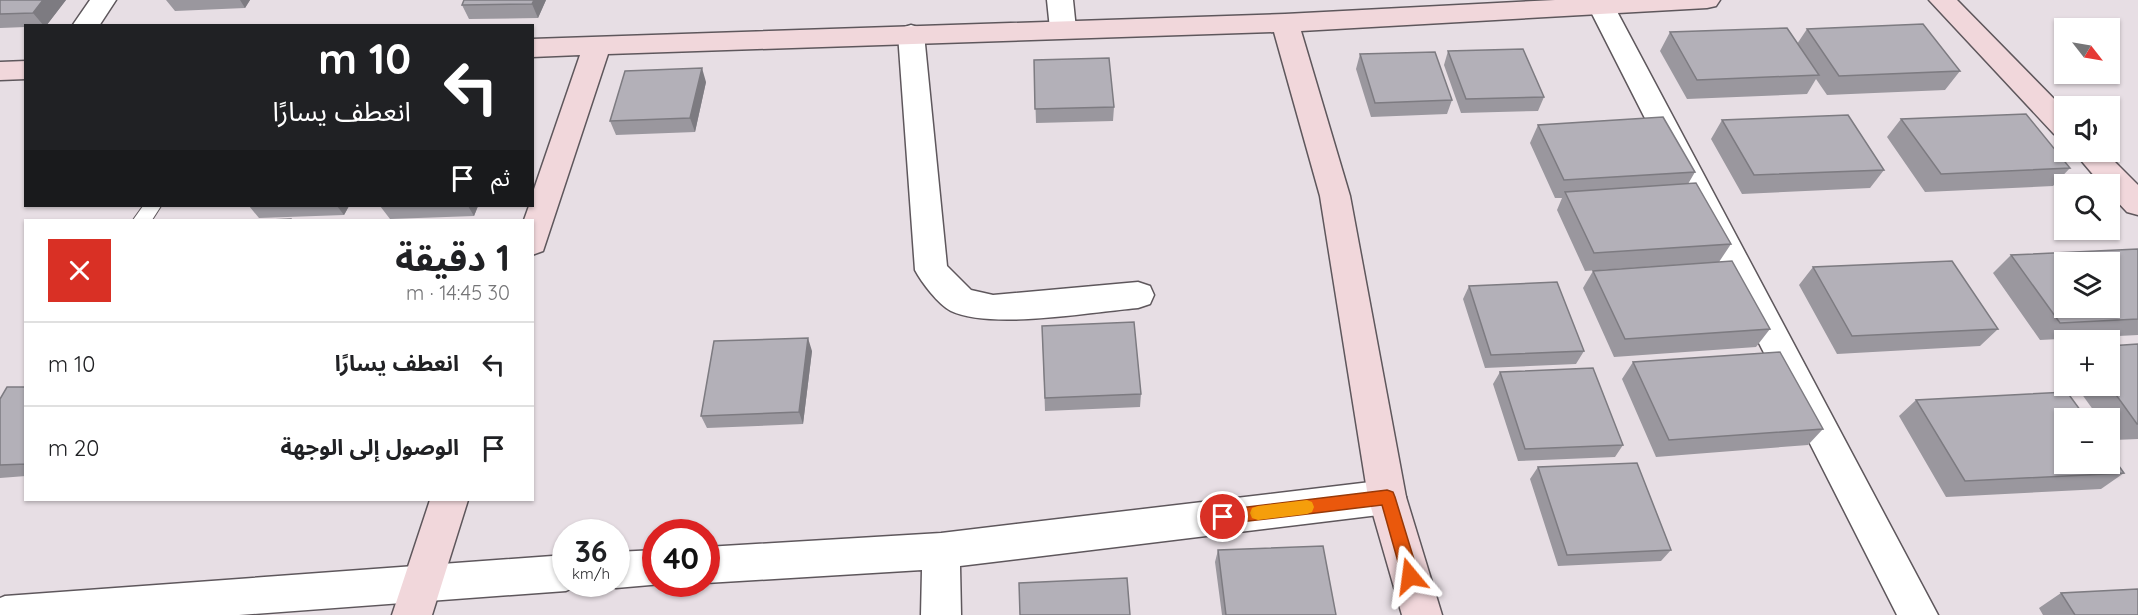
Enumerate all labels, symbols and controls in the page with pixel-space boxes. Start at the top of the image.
north arrow [2054,18,2120,84]
map controls [2054,18,2120,474]
text: 10 m [318,32,411,85]
icon: left [432,48,510,126]
text: انعطف يسارًا [273,94,411,128]
button: sound [2054,96,2120,162]
icon: arrive [446,162,479,195]
text: ثم [491,164,510,192]
button: search [2054,174,2120,240]
text: 1 دقيقة [395,235,510,280]
button: close [48,239,111,302]
button: layers [2054,252,2120,318]
text: 30 m · 14:45 [406,280,510,305]
button: + [2054,330,2120,396]
icon: left [477,348,510,381]
text: انعطف يسارًا [335,349,459,377]
text: 10 m [48,350,95,378]
button: − [2054,408,2120,474]
icon: arrive [477,432,510,465]
text: الوصول إلى الوجهة [281,433,459,461]
text: 20 m [48,434,99,462]
pin [1197,491,1248,542]
icon: arrive [1206,500,1239,533]
speed limit sign: 40 [642,519,720,597]
text: 36 [575,532,607,570]
position arrow [1378,544,1442,608]
text: km/h [572,564,610,583]

